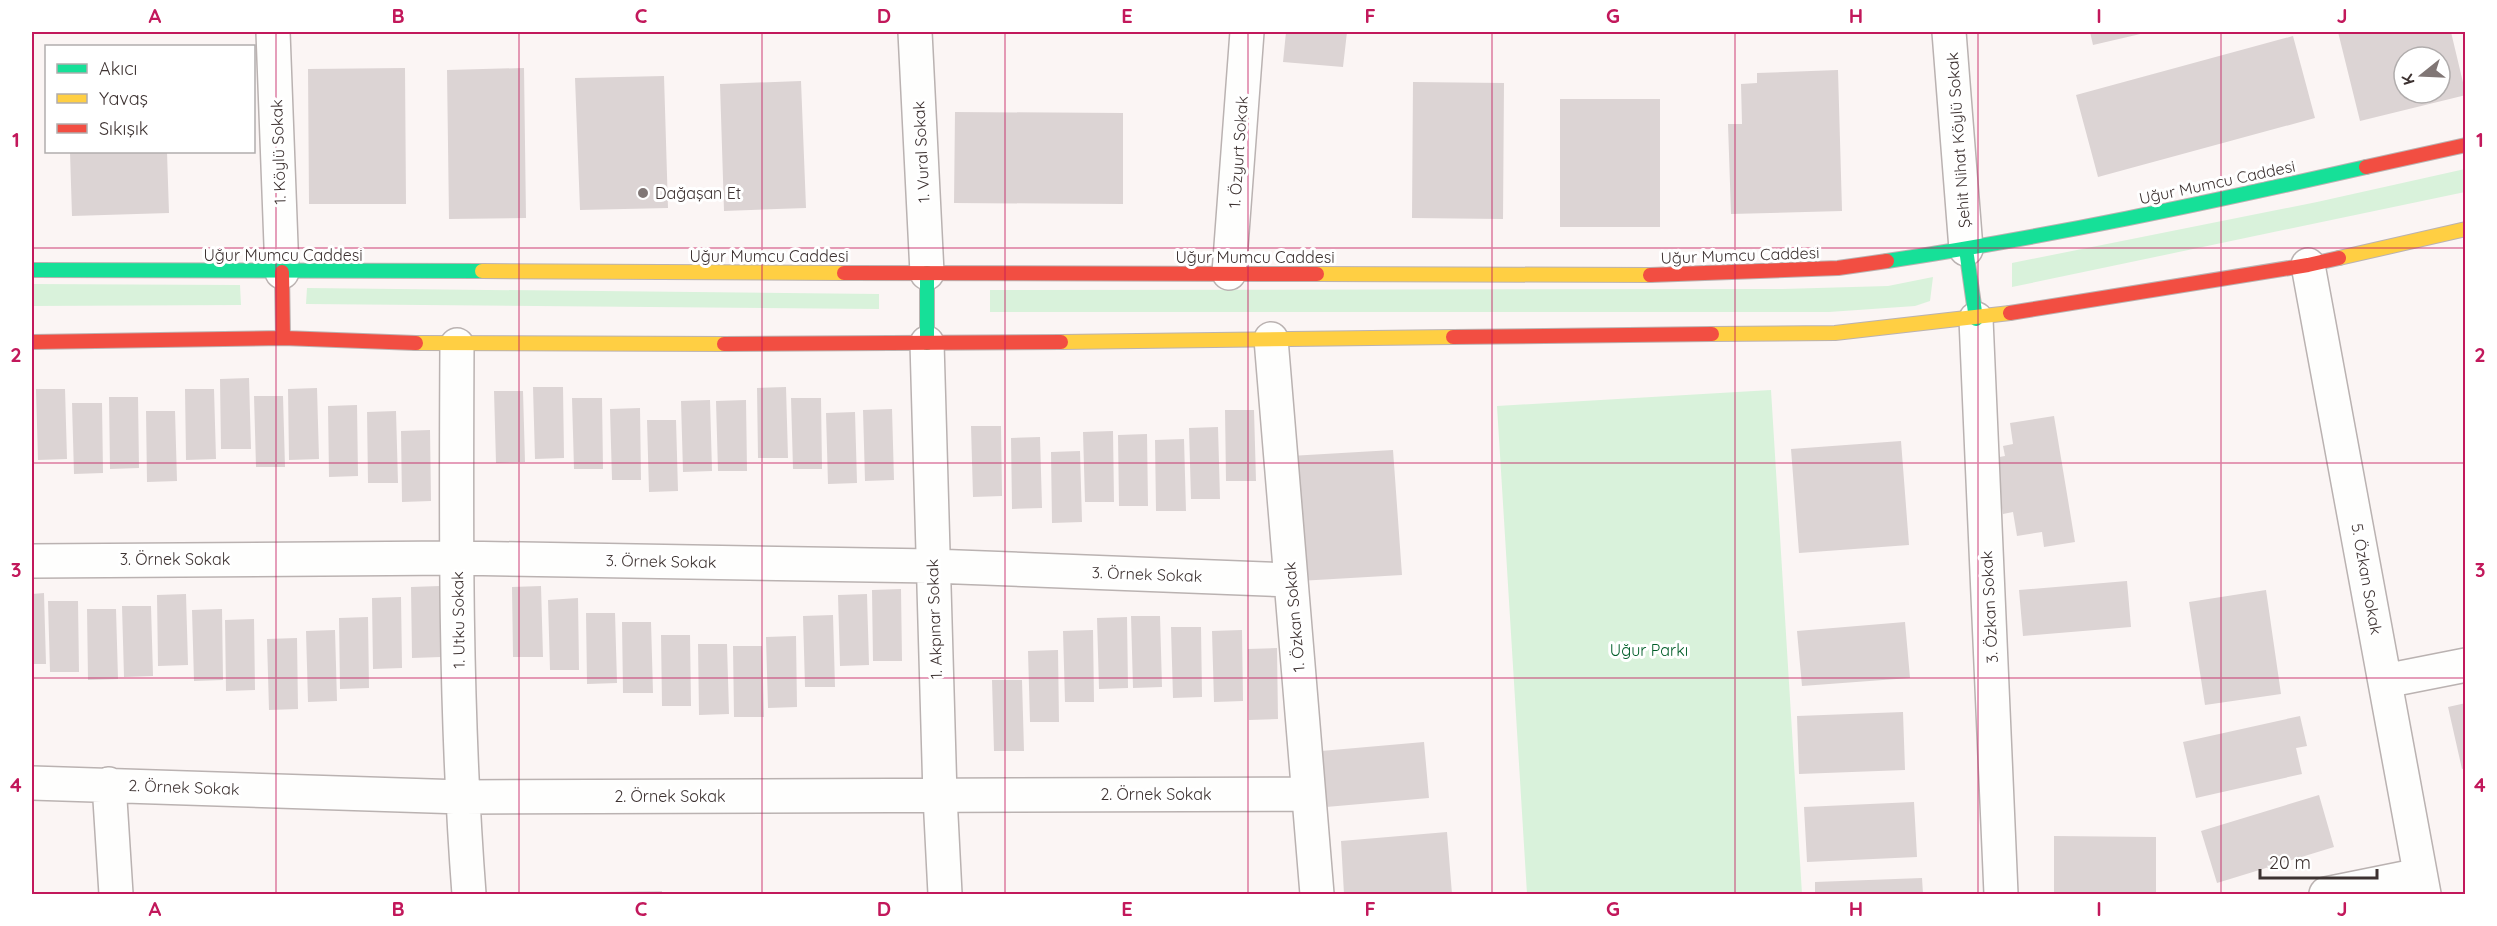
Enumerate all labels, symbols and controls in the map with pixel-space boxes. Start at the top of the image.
text: A [149,3,162,28]
text: B [391,3,405,28]
text: C [635,3,648,28]
text: D [877,3,891,28]
text: E [1121,3,1133,28]
text: F [1364,3,1376,28]
text: G [1606,3,1620,28]
text: H [1849,3,1863,28]
text: I [2096,3,2102,28]
text: J [2336,3,2348,28]
legend [45,45,255,153]
north arrow [2392,45,2452,105]
street label: Şehit Nihat Köylü Sokak [1942,52,1974,228]
text: Akıcı [99,57,137,80]
text: K [2397,72,2419,88]
text: Yavaş [99,87,148,110]
street label: 1. Özyurt Sokak [1224,95,1252,209]
street label: 1. Köylü Sokak [266,99,290,205]
street label: 1. Vural Sokak [908,101,934,203]
text: Sıkışık [99,117,148,140]
text: 1 [12,127,20,152]
text: 1 [2476,127,2484,152]
street label: Uğur Mumcu Caddesi [2137,156,2297,208]
place label: Dağaşan Et [655,183,741,203]
marker: Dağaşan Et [636,186,650,200]
street label: Uğur Mumcu Caddesi [1660,242,1820,268]
street label: Uğur Mumcu Caddesi [203,245,363,265]
street label: Uğur Mumcu Caddesi [689,246,849,266]
street label: Uğur Mumcu Caddesi [1175,247,1335,267]
text: 2 [10,342,22,367]
text: 2 [2474,342,2486,367]
street label: 5. Özkan Sokak [2347,522,2387,636]
street label: 3. Örnek Sokak [120,549,230,569]
street label: 3. Örnek Sokak [605,550,717,572]
street label: 3. Özkan Sokak [1976,550,2002,664]
text: 3 [11,557,21,582]
text: 3 [2475,557,2485,582]
street label: 1. Akpınar Sokak [922,559,946,679]
street label: 1. Özkan Sokak [1279,561,1309,673]
street label: 3. Örnek Sokak [1091,562,1203,586]
street label: 1. Utku Sokak [447,571,469,669]
park label: Uğur Parkı [1610,640,1688,660]
text: 4 [10,772,22,797]
text: 4 [2474,772,2486,797]
street label: 2. Örnek Sokak [128,775,240,799]
street label: 2. Örnek Sokak [1100,784,1212,804]
street label: 2. Örnek Sokak [614,786,726,806]
scale bar [2260,842,2377,880]
text: 20 m [2269,851,2311,874]
text: A [149,896,162,921]
text: B [391,896,405,921]
text: C [635,896,648,921]
text: D [877,896,891,921]
text: E [1121,896,1133,921]
text: F [1364,896,1376,921]
text: G [1606,896,1620,921]
text: H [1849,896,1863,921]
text: I [2096,896,2102,921]
text: J [2336,896,2348,921]

